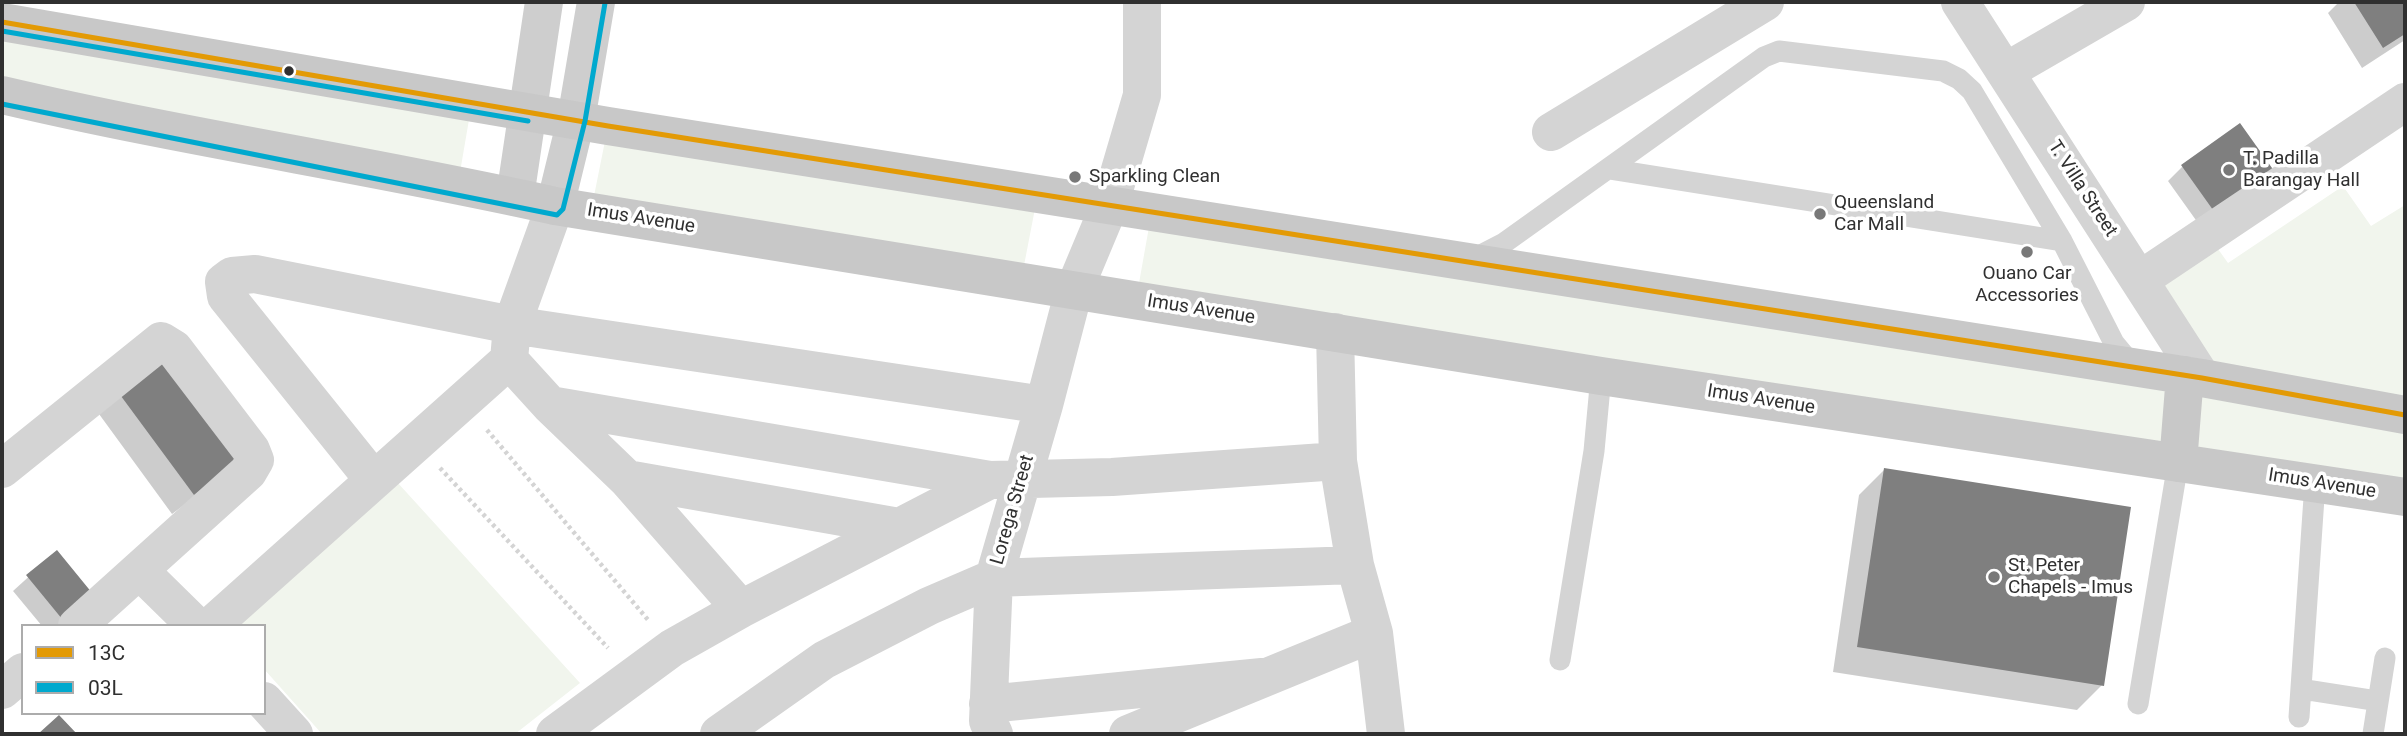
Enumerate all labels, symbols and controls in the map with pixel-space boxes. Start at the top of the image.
unlabelled marker [282,64,296,78]
street label: T. Villa Street [2042,137,2122,241]
place label: T. Padilla Barangay Hall [2243,148,2360,192]
marker: T. Padilla Barangay Hall [2221,162,2237,178]
place label: Sparkling Clean [1089,166,1220,188]
marker: Sparkling Clean [1067,169,1083,185]
place label: Queensland Car Mall [1834,192,1934,236]
street label: Imus Avenue [585,199,697,239]
marker: Queensland Car Mall [1812,206,1828,222]
marker: Ouano Car Accessories [2019,244,2035,260]
place label: Ouano Car Accessories [1975,263,2079,307]
street label: Imus Avenue [1145,290,1257,330]
street label: Imus Avenue [1705,380,1817,420]
street label: Lorega Street [986,452,1040,568]
street label: Imus Avenue [2266,464,2378,504]
place label: St. Peter Chapels - Imus [2008,555,2133,599]
marker: St. Peter Chapels - Imus [1986,569,2002,585]
legend [21,624,266,715]
text: 13C [88,641,125,665]
text: 03L [88,676,123,700]

